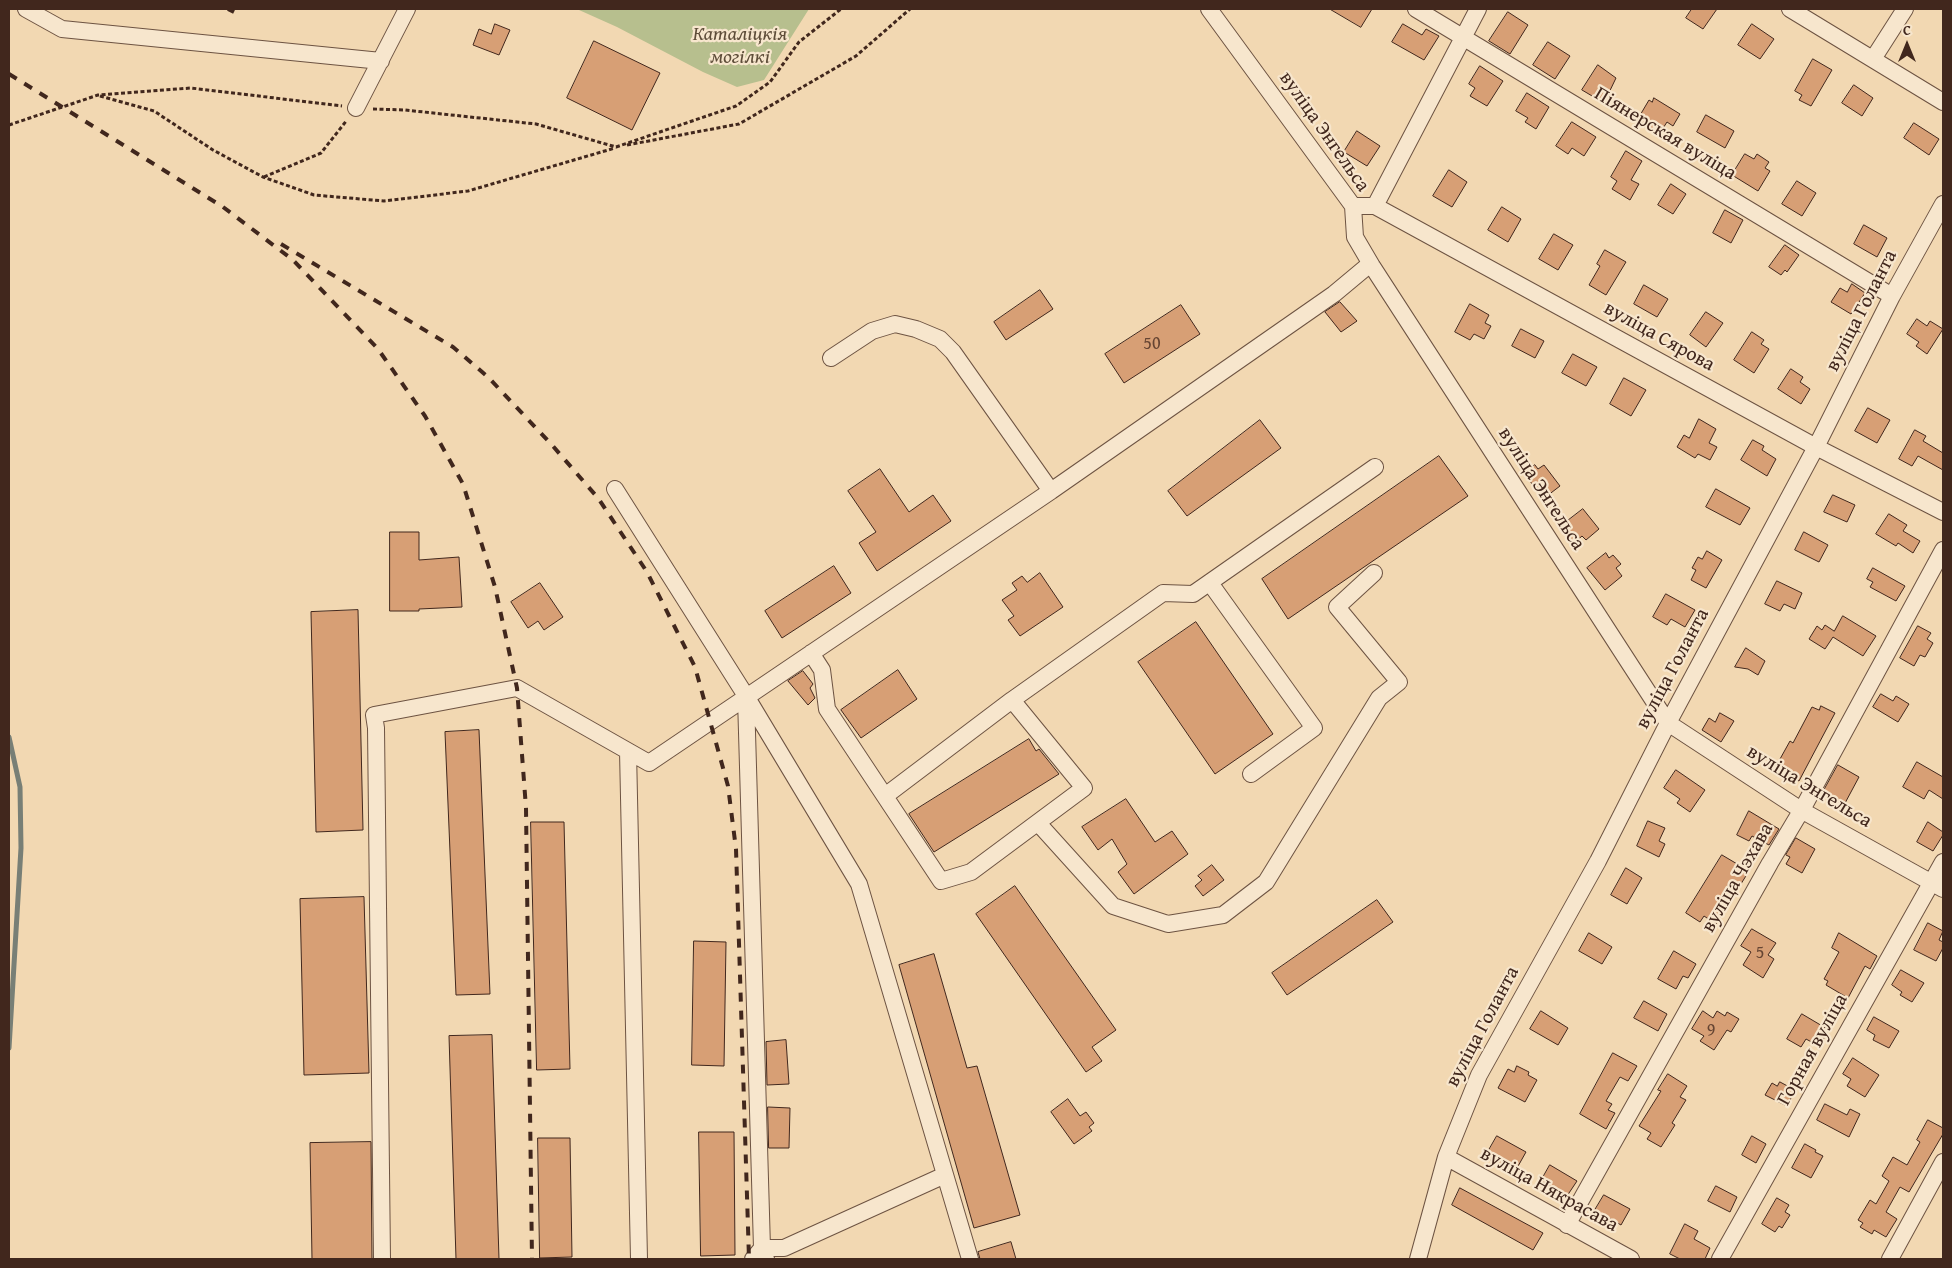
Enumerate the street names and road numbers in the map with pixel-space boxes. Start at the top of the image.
street label: вуліца Энгельса [1274,67,1374,197]
street label: Піянерская вуліца [1590,82,1740,186]
street label: вуліца Голанта [1821,246,1903,376]
street label: вуліца Сярова [1599,297,1719,377]
street label: вуліца Энгельса [1492,423,1590,555]
street label: вуліца Голанта [1631,605,1715,733]
street label: вуліца Энгельса [1742,740,1876,834]
street label: вуліца Чэхава [1697,819,1779,937]
street label: вуліца Голанта [1441,963,1525,1091]
street label: Горная вуліца [1772,990,1854,1110]
street label: вуліца Някрасава [1476,1142,1622,1238]

